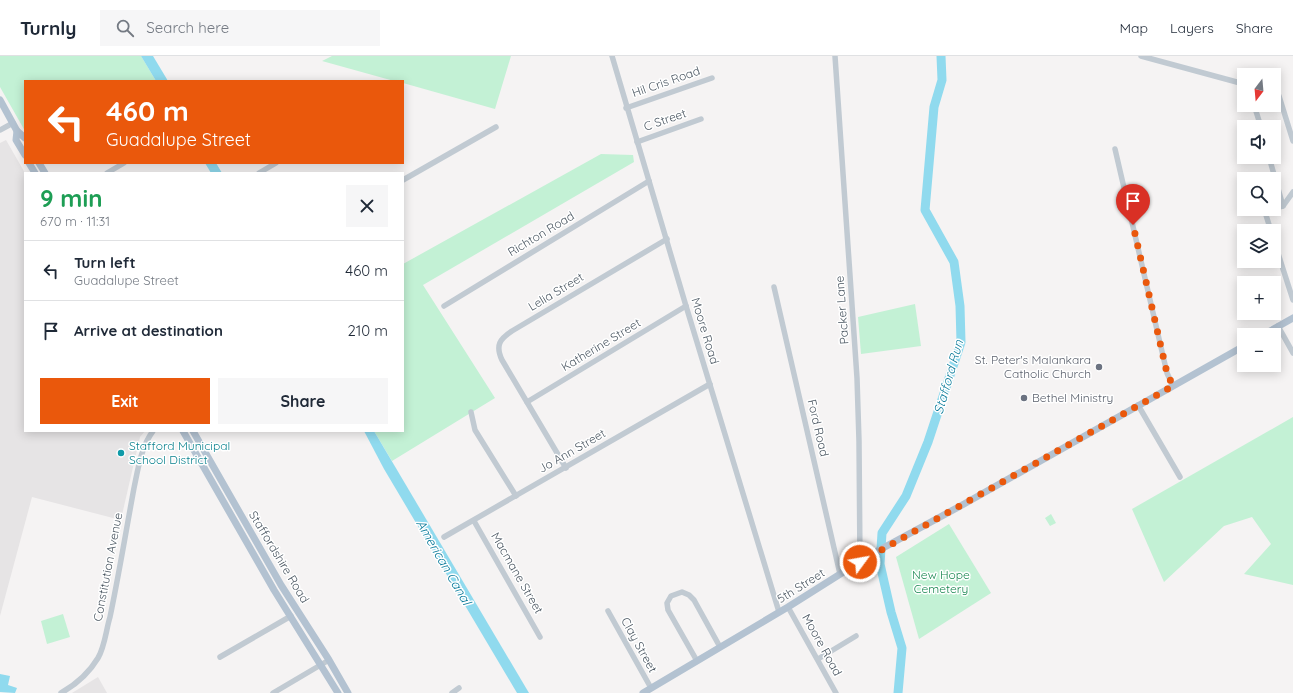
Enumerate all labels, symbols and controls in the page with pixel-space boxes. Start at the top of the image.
search box [100,10,380,46]
text: Turnly [20,16,76,40]
icon: search [114,17,136,39]
text: Search here [146,18,229,37]
text: Map [1119,19,1148,37]
text: Layers [1170,19,1214,37]
text: Share [1236,19,1273,37]
street label: Hil Cris Road [630,63,702,100]
north arrow [1237,68,1281,112]
map controls [1237,68,1281,372]
text: 460 m [106,93,189,128]
icon: left [40,96,92,148]
street label: C Street [642,105,688,134]
button: sound [1237,120,1281,164]
text: Guadalupe Street [106,128,251,151]
button: search [1237,172,1281,216]
text: 9 min [40,183,102,213]
pin [1116,184,1150,225]
button: close [346,185,388,227]
icon: arrive [1122,190,1144,212]
street label: Richton Road [505,208,577,259]
text: 670 m · 11:31 [40,213,110,229]
button: layers [1237,224,1281,268]
text: Turn left [74,253,136,272]
icon: left [40,260,62,282]
text: 460 m [345,261,388,280]
street label: Lelia Street [525,269,586,314]
text: Guadalupe Street [74,272,179,288]
street label: Packer Lane [832,275,851,345]
button: + [1237,276,1281,320]
street label: Moore Road [688,296,723,366]
street label: Katherine Street [558,315,643,374]
icon: arrive [40,320,62,342]
text: Arrive at destination [74,321,223,340]
text: 210 m [347,321,388,340]
button: − [1237,328,1281,372]
water label: Stafford Run [930,338,966,416]
place label: St. Peter's Malankara Catholic Church [975,352,1091,381]
marker: St. Peter's Malankara Catholic Church [1094,362,1104,372]
button: Exit [40,378,210,424]
button: Share [218,378,388,424]
place label: Bethel Ministry [1032,390,1113,405]
marker: Bethel Ministry [1019,393,1029,403]
street label: Ford Road [805,398,832,458]
street label: Jo Ann Street [535,425,608,476]
place label: Stafford Municipal School District [129,438,230,467]
marker: Stafford Municipal School District [116,448,126,458]
street label: Staffordshire Road [246,508,313,606]
street label: Constitution Avenue [90,511,125,622]
water label: American Canal [413,517,476,609]
street label: Macmane Street [488,529,547,616]
position arrow [839,541,881,583]
street label: 5th Street [774,565,827,606]
park label: New Hope Cemetery [912,567,970,596]
street label: Moore Road [799,611,846,678]
street label: Clay Street [618,615,661,675]

